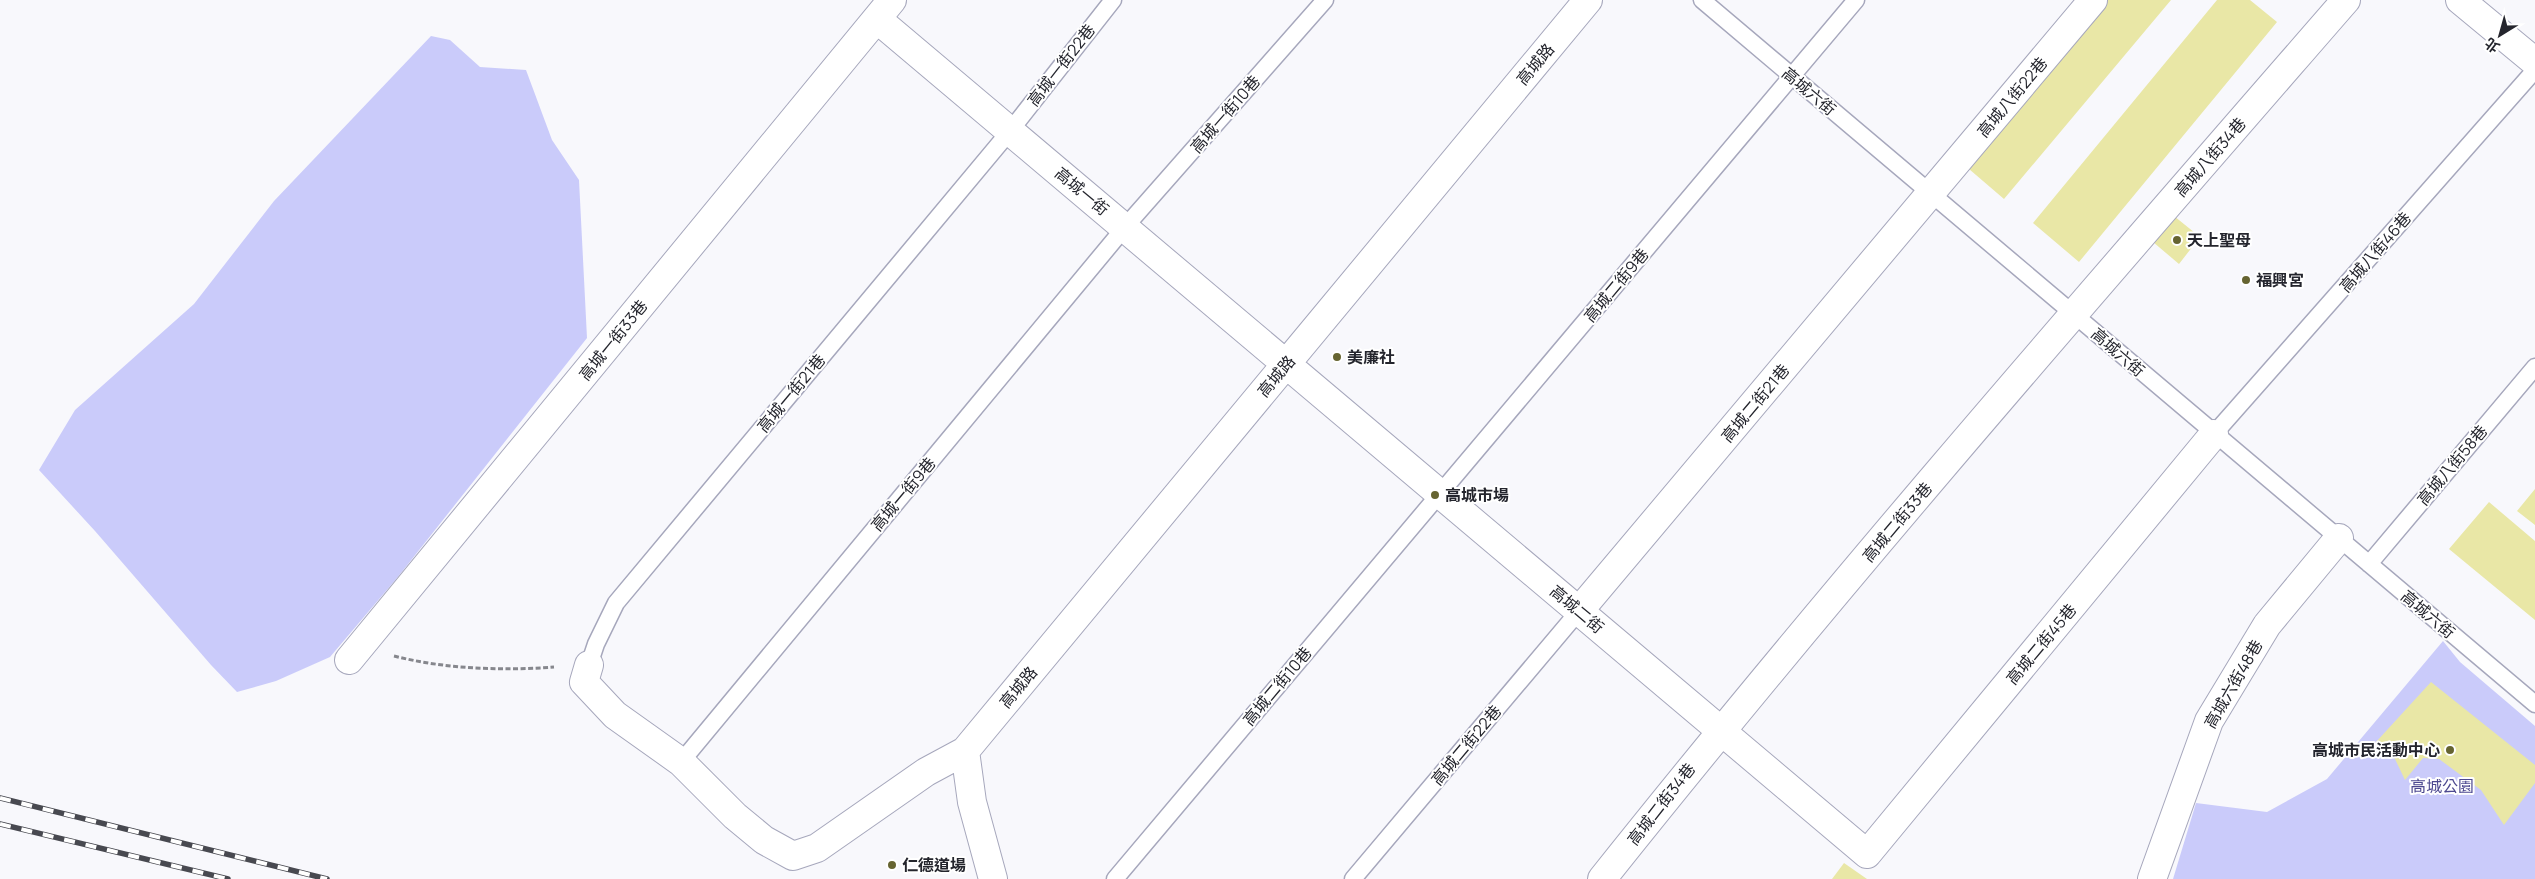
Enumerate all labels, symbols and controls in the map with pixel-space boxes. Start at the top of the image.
north arrow [2475,10,2525,60]
street label: 高城一街22巷 [1022,20,1100,110]
text: 北 [2481,34,2503,58]
street label: 高城路 [1511,39,1559,89]
street label: 高城八街22巷 [1972,52,2052,142]
street label: 高城六街 [1777,62,1841,120]
street label: 高城一街10巷 [1185,71,1265,157]
street label: 高城八街34巷 [2169,113,2251,201]
street label: 高城一街 [1050,162,1114,220]
street label: 高城八街46巷 [2334,207,2416,297]
place label: 天上聖母 [2187,229,2251,251]
marker: 天上聖母 [2171,234,2183,246]
street label: 高城二街9巷 [1579,243,1653,327]
place label: 福興宮 [2256,269,2304,291]
marker: 福興宮 [2240,274,2252,286]
street label: 高城一街33巷 [574,295,652,385]
street label: 高城六街 [2087,323,2149,381]
place label: 美廉社 [1347,346,1395,368]
street label: 高城一街21巷 [752,349,830,437]
street label: 高城路 [1252,351,1300,401]
marker: 美廉社 [1331,351,1343,363]
street label: 高城二街21巷 [1716,359,1794,447]
street label: 高城八街58巷 [2412,420,2492,510]
street label: 高城一街9巷 [866,452,940,536]
street label: 高城二街33巷 [1857,478,1937,566]
place label: 高城市場 [1445,484,1509,506]
marker: 高城市場 [1429,489,1441,501]
street label: 高城二街 [1545,580,1609,638]
street label: 高城六街 [2396,585,2460,643]
street label: 高城二街45巷 [2001,599,2081,689]
street label: 高城六街48巷 [2199,636,2267,732]
street label: 高城二街10巷 [1238,642,1316,730]
street label: 高城路 [994,662,1042,712]
street label: 高城二街22巷 [1426,700,1506,790]
place label: 高城市民活動中心 [2312,739,2440,761]
marker: 高城市民活動中心 [2444,744,2456,756]
street label: 高城二街34巷 [1622,759,1700,849]
park label: 高城公園 [2410,775,2474,797]
place label: 仁德道場 [902,854,966,876]
marker: 仁德道場 [886,859,898,871]

